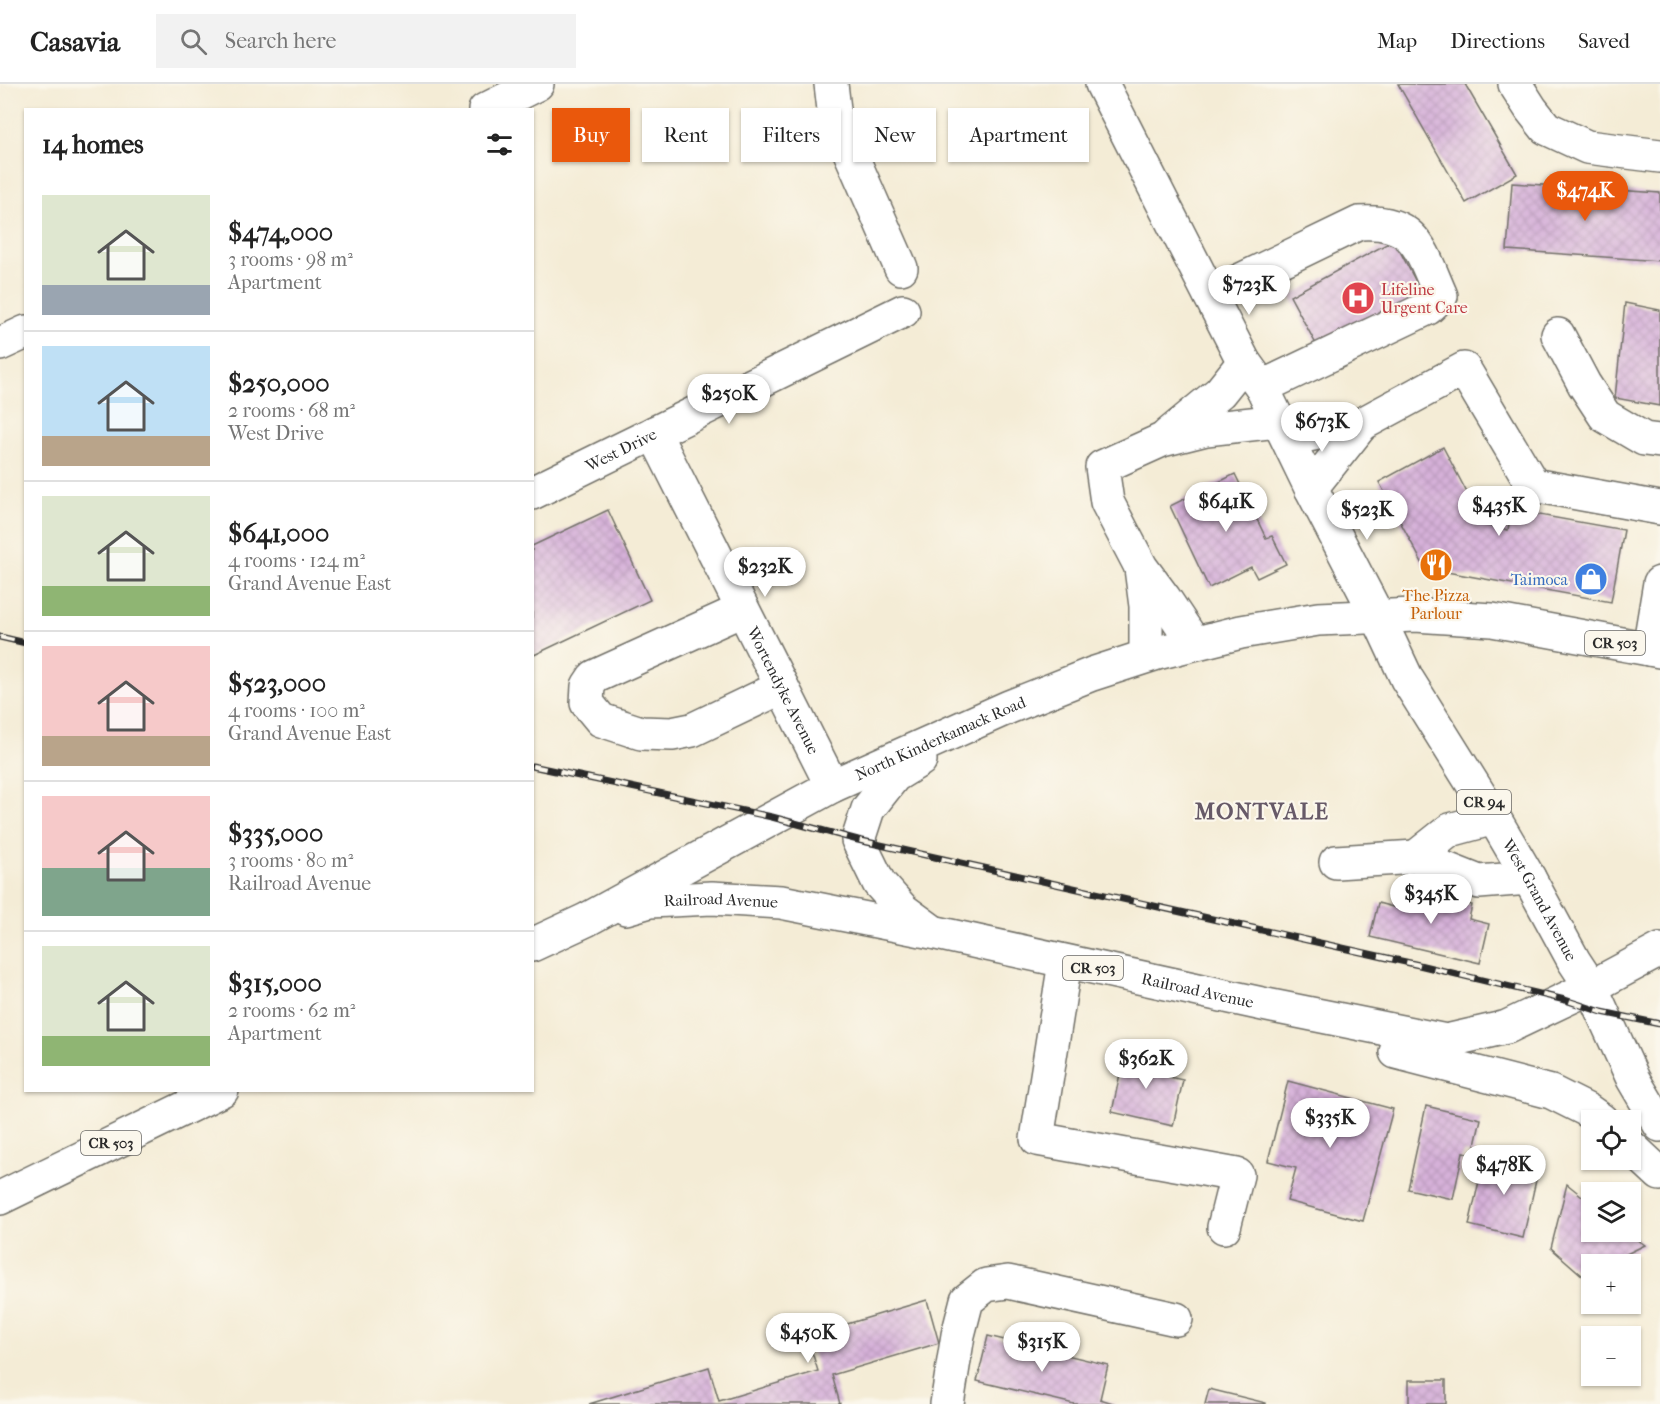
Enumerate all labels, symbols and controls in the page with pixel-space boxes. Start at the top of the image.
search box [156,14,576,68]
text: Casavia [30,25,120,58]
icon: search [177,25,210,58]
text: Search here [225,28,336,54]
text: Map [1377,29,1417,53]
text: Directions [1450,29,1545,53]
text: Saved [1578,29,1630,53]
chip: Buy [552,108,630,162]
chip: Rent [642,108,729,162]
chip: Filters [741,108,841,162]
chip: New [853,108,936,162]
chip: Apartment [948,108,1089,162]
icon: filters [483,128,516,161]
text: 14 homes [42,129,144,160]
pin: $474K [1543,171,1627,222]
text: $474K [1556,179,1614,202]
text: $474,000 [228,217,333,248]
icon: home [90,219,162,291]
text: 3 rooms · 98 m² [228,248,353,271]
pin: $723K [1207,265,1291,316]
text: Apartment [228,271,322,294]
text: $723K [1222,273,1276,296]
hospital icon: Lifeline Urgent Care [1340,280,1376,316]
place label: Lifeline Urgent Care [1381,280,1468,317]
text: $250,000 [228,368,330,399]
icon: home [90,370,162,442]
pin: $250K [687,374,771,425]
text: $250K [701,382,757,405]
text: 2 rooms · 68 m² [228,399,355,422]
pin: $673K [1280,402,1364,453]
text: $673K [1295,410,1349,433]
text: West Drive [228,422,324,445]
street label: West Drive [581,424,660,475]
pin: $641K [1184,482,1268,533]
pin: $435K [1457,486,1541,537]
text: $641K [1198,490,1254,513]
pin: $523K [1325,490,1409,541]
text: $435K [1472,494,1526,517]
text: $523K [1341,498,1393,521]
text: $641,000 [228,518,329,549]
icon: home [90,520,162,592]
pin: $232K [723,547,807,598]
restaurant icon: The Pizza Parlour [1418,547,1454,583]
text: 4 rooms · 124 m² [228,549,365,572]
text: $232K [738,555,792,578]
shop icon: Taimoca [1573,561,1609,597]
place label: Taimoca [1511,570,1569,589]
text: Grand Avenue East [228,572,391,595]
place label: The Pizza Parlour [1402,586,1470,623]
street label: Wortendyke Avenue [743,622,824,757]
road number: CR 503 [1585,631,1645,655]
text: $523,000 [228,668,326,699]
icon: home [90,670,162,742]
street label: North Kinderkamack Road [852,692,1028,784]
text: 4 rooms · 100 m² [228,699,365,722]
text: Grand Avenue East [228,722,391,745]
road number: CR 94 [1457,790,1511,814]
district label: MONTVALE [1194,799,1329,825]
text: $335,000 [228,818,323,849]
icon: home [90,820,162,892]
street label: West Grand Avenue [1498,835,1582,964]
text: 3 rooms · 80 m² [228,849,353,872]
text: Railroad Avenue [228,872,371,895]
pin: $345K [1389,874,1473,925]
text: $345K [1404,882,1458,905]
street label: Railroad Avenue [663,888,779,911]
road number: CR 503 [1063,956,1123,980]
text: $315,000 [228,968,322,999]
street label: Railroad Avenue [1140,968,1256,1011]
icon: home [90,970,162,1042]
text: 2 rooms · 62 m² [228,999,355,1022]
text: Apartment [228,1022,322,1045]
pin: $362K [1104,1039,1188,1090]
text: $362K [1119,1047,1173,1070]
pin: $335K [1288,1098,1372,1149]
text: $335K [1305,1106,1355,1129]
map controls [1581,1110,1641,1386]
button: locate [1581,1110,1641,1170]
road number: CR 503 [81,1131,141,1155]
pin: $478K [1462,1145,1546,1196]
text: $478K [1476,1153,1532,1176]
button: layers [1581,1182,1641,1242]
button: + [1581,1254,1641,1314]
pin: $450K [766,1313,850,1364]
text: $450K [780,1321,836,1344]
pin: $315K [1000,1322,1084,1373]
button: − [1581,1326,1641,1386]
text: $315K [1017,1330,1067,1353]

